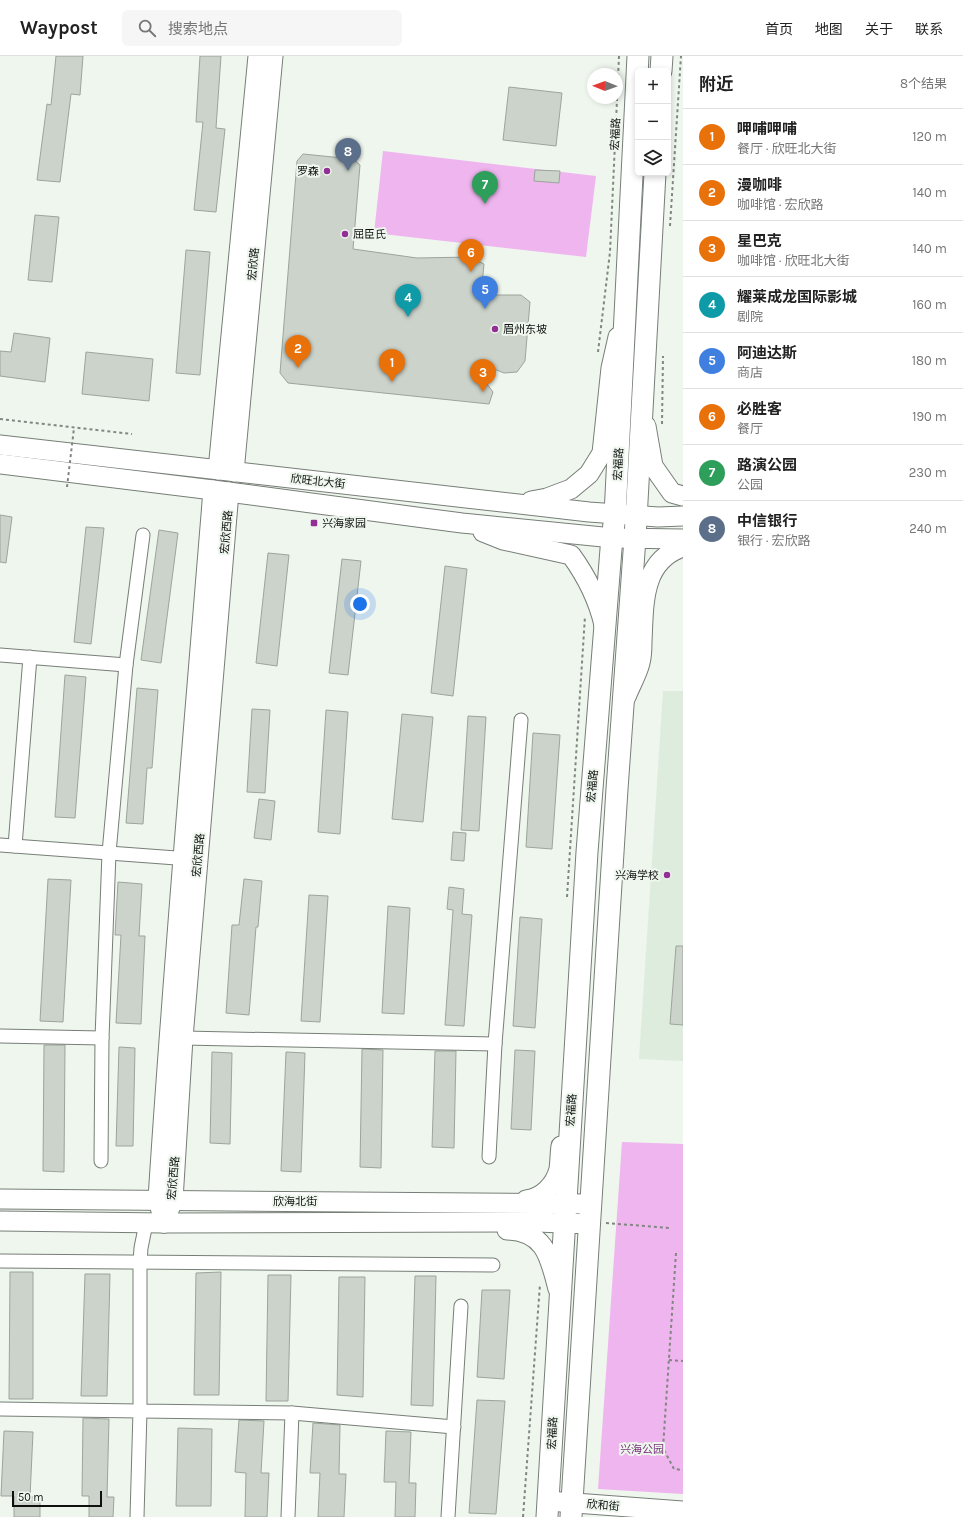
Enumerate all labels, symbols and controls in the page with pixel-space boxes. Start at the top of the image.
search box [122,10,402,46]
text: Waypost [20,17,98,39]
icon: search [136,17,158,39]
text: 搜索地点 [168,20,228,38]
text: 首页 [765,21,793,38]
text: 地图 [815,21,843,38]
text: 关于 [865,21,893,38]
text: 联系 [915,21,943,38]
north arrow [587,68,623,104]
map controls [635,68,671,176]
button: + [635,68,671,104]
text: 附近 [699,74,733,94]
text: 8个结果 [900,76,947,91]
button: − [635,104,671,140]
street label: 宏福路 [608,117,623,151]
text: 呷哺呷哺 [737,120,797,138]
text: 1 [710,129,714,144]
text: 120 m [912,129,947,144]
pin: 8 [335,138,361,171]
button: layers [635,140,671,176]
text: 餐厅 · 欣旺北大街 [737,141,837,156]
place label: 罗森 [297,165,319,178]
marker: 罗森 [322,166,332,176]
pin: 7 [472,171,498,204]
text: 漫咖啡 [737,176,782,194]
text: 2 [708,185,716,200]
text: 140 m [912,185,947,200]
text: 咖啡馆 · 宏欣路 [737,197,824,212]
place label: 屈臣氏 [353,228,386,241]
marker: 屈臣氏 [340,229,350,239]
text: 星巴克 [737,232,782,250]
pin: 6 [458,239,484,272]
text: 3 [708,241,716,256]
text: 140 m [912,241,947,256]
street label: 宏欣路 [246,247,261,281]
text: 咖啡馆 · 欣旺北大街 [737,253,850,268]
pin: 5 [472,276,498,309]
pin: 4 [395,284,421,317]
text: 耀莱成龙国际影城 [737,288,857,306]
text: 4 [708,297,716,312]
text: 160 m [912,297,947,312]
text: 剧院 [737,309,763,324]
place label: 眉州东坡 [503,323,547,336]
marker: 眉州东坡 [490,324,500,334]
pin: 2 [285,335,311,368]
text: 阿迪达斯 [737,344,797,362]
pin: 1 [379,349,405,382]
text: 5 [708,353,716,368]
text: 180 m [912,353,947,368]
pin: 3 [470,359,496,392]
text: 商店 [737,365,763,380]
text: 必胜客 [737,400,782,418]
text: 6 [708,409,716,424]
text: 190 m [912,409,947,424]
text: 餐厅 [737,421,763,436]
street label: 宏福路 [611,447,626,481]
text: 路演公园 [737,456,797,474]
text: 7 [709,465,715,480]
text: 230 m [909,465,947,480]
street label: 欣旺北大街 [290,472,346,491]
text: 公园 [737,477,763,492]
street label: 宏欣西路 [218,510,235,555]
text: 中信银行 [737,512,797,530]
place label: 兴海家园 [322,517,366,530]
marker: 兴海家园 [309,518,319,528]
text: 8 [708,521,716,536]
text: 240 m [909,521,947,536]
text: 银行 · 宏欣路 [737,533,811,548]
your location [350,594,370,614]
street label: 宏福路 [585,769,600,803]
street label: 宏欣西路 [190,833,207,878]
place label: 兴海学校 [615,869,659,882]
marker: 兴海学校 [662,870,672,880]
street label: 宏福路 [564,1093,579,1127]
street label: 宏欣西路 [165,1156,182,1201]
street label: 欣海北街 [273,1195,317,1208]
street label: 宏福路 [545,1416,560,1450]
park label: 兴海公园 [620,1443,664,1456]
scale bar [12,1489,102,1508]
text: 50 m [18,1491,44,1504]
street label: 欣和街 [586,1498,620,1513]

